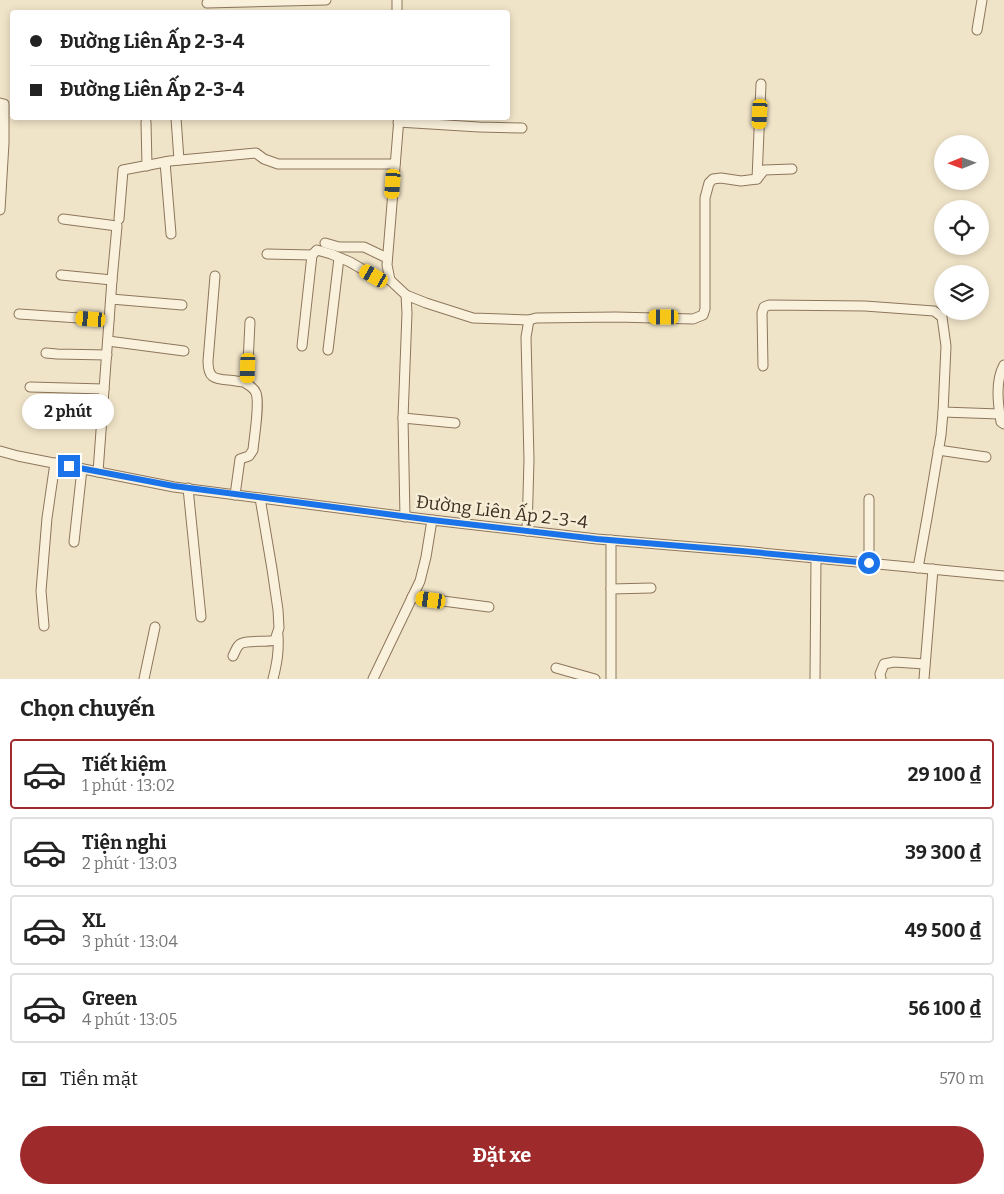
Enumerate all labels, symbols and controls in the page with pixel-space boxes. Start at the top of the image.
text: Đường Liên Ấp 2-3-4 [60,30,244,53]
text: Đường Liên Ấp 2-3-4 [60,78,244,101]
car [751,99,768,129]
north arrow [934,135,989,190]
map controls [934,135,989,320]
car [384,169,401,199]
button: locate [934,200,989,255]
car [357,262,390,290]
button: layers [934,265,989,320]
car [75,310,106,328]
car [649,310,679,325]
car [239,353,256,383]
callout: 2 phút [23,394,115,428]
text: 2 phút [44,402,92,421]
route end [58,455,80,477]
street label: Đường Liên Ấp 2-3-4 [415,489,590,534]
route start [858,552,880,574]
car [415,590,446,610]
text: Chọn chuyến [20,695,155,722]
icon: car [22,752,67,797]
text: Tiết kiệm [82,753,166,776]
text: 29 100 ₫ [908,763,982,786]
text: 1 phút · 13:02 [82,776,175,795]
icon: car [22,830,67,875]
text: Tiện nghi [82,831,167,854]
text: 39 300 ₫ [905,841,982,864]
text: 2 phút · 13:03 [82,854,177,873]
icon: car [22,908,67,953]
text: XL [82,909,106,932]
text: 49 500 ₫ [905,919,982,942]
text: 3 phút · 13:04 [82,932,178,951]
icon: car [22,986,67,1031]
text: Green [82,987,137,1010]
text: 56 100 ₫ [908,997,982,1020]
text: 4 phút · 13:05 [82,1010,177,1029]
icon: cash [20,1065,48,1093]
text: Tiền mặt [60,1067,138,1090]
text: 570 m [939,1069,984,1088]
button: Đặt xe [20,1126,984,1184]

